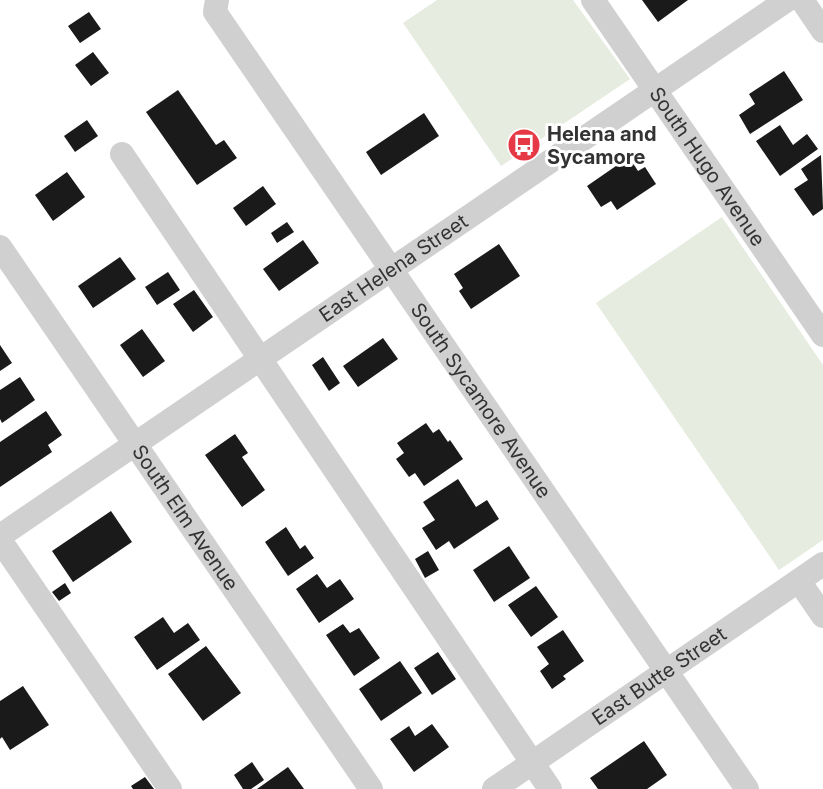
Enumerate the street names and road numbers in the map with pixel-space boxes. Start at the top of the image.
street label: South Hugo Avenue [644,82,770,251]
street label: East Helena Street [315,209,473,327]
street label: South Sycamore Avenue [406,298,556,503]
street label: South Elm Avenue [127,440,243,595]
street label: East Butte Street [587,622,731,730]

